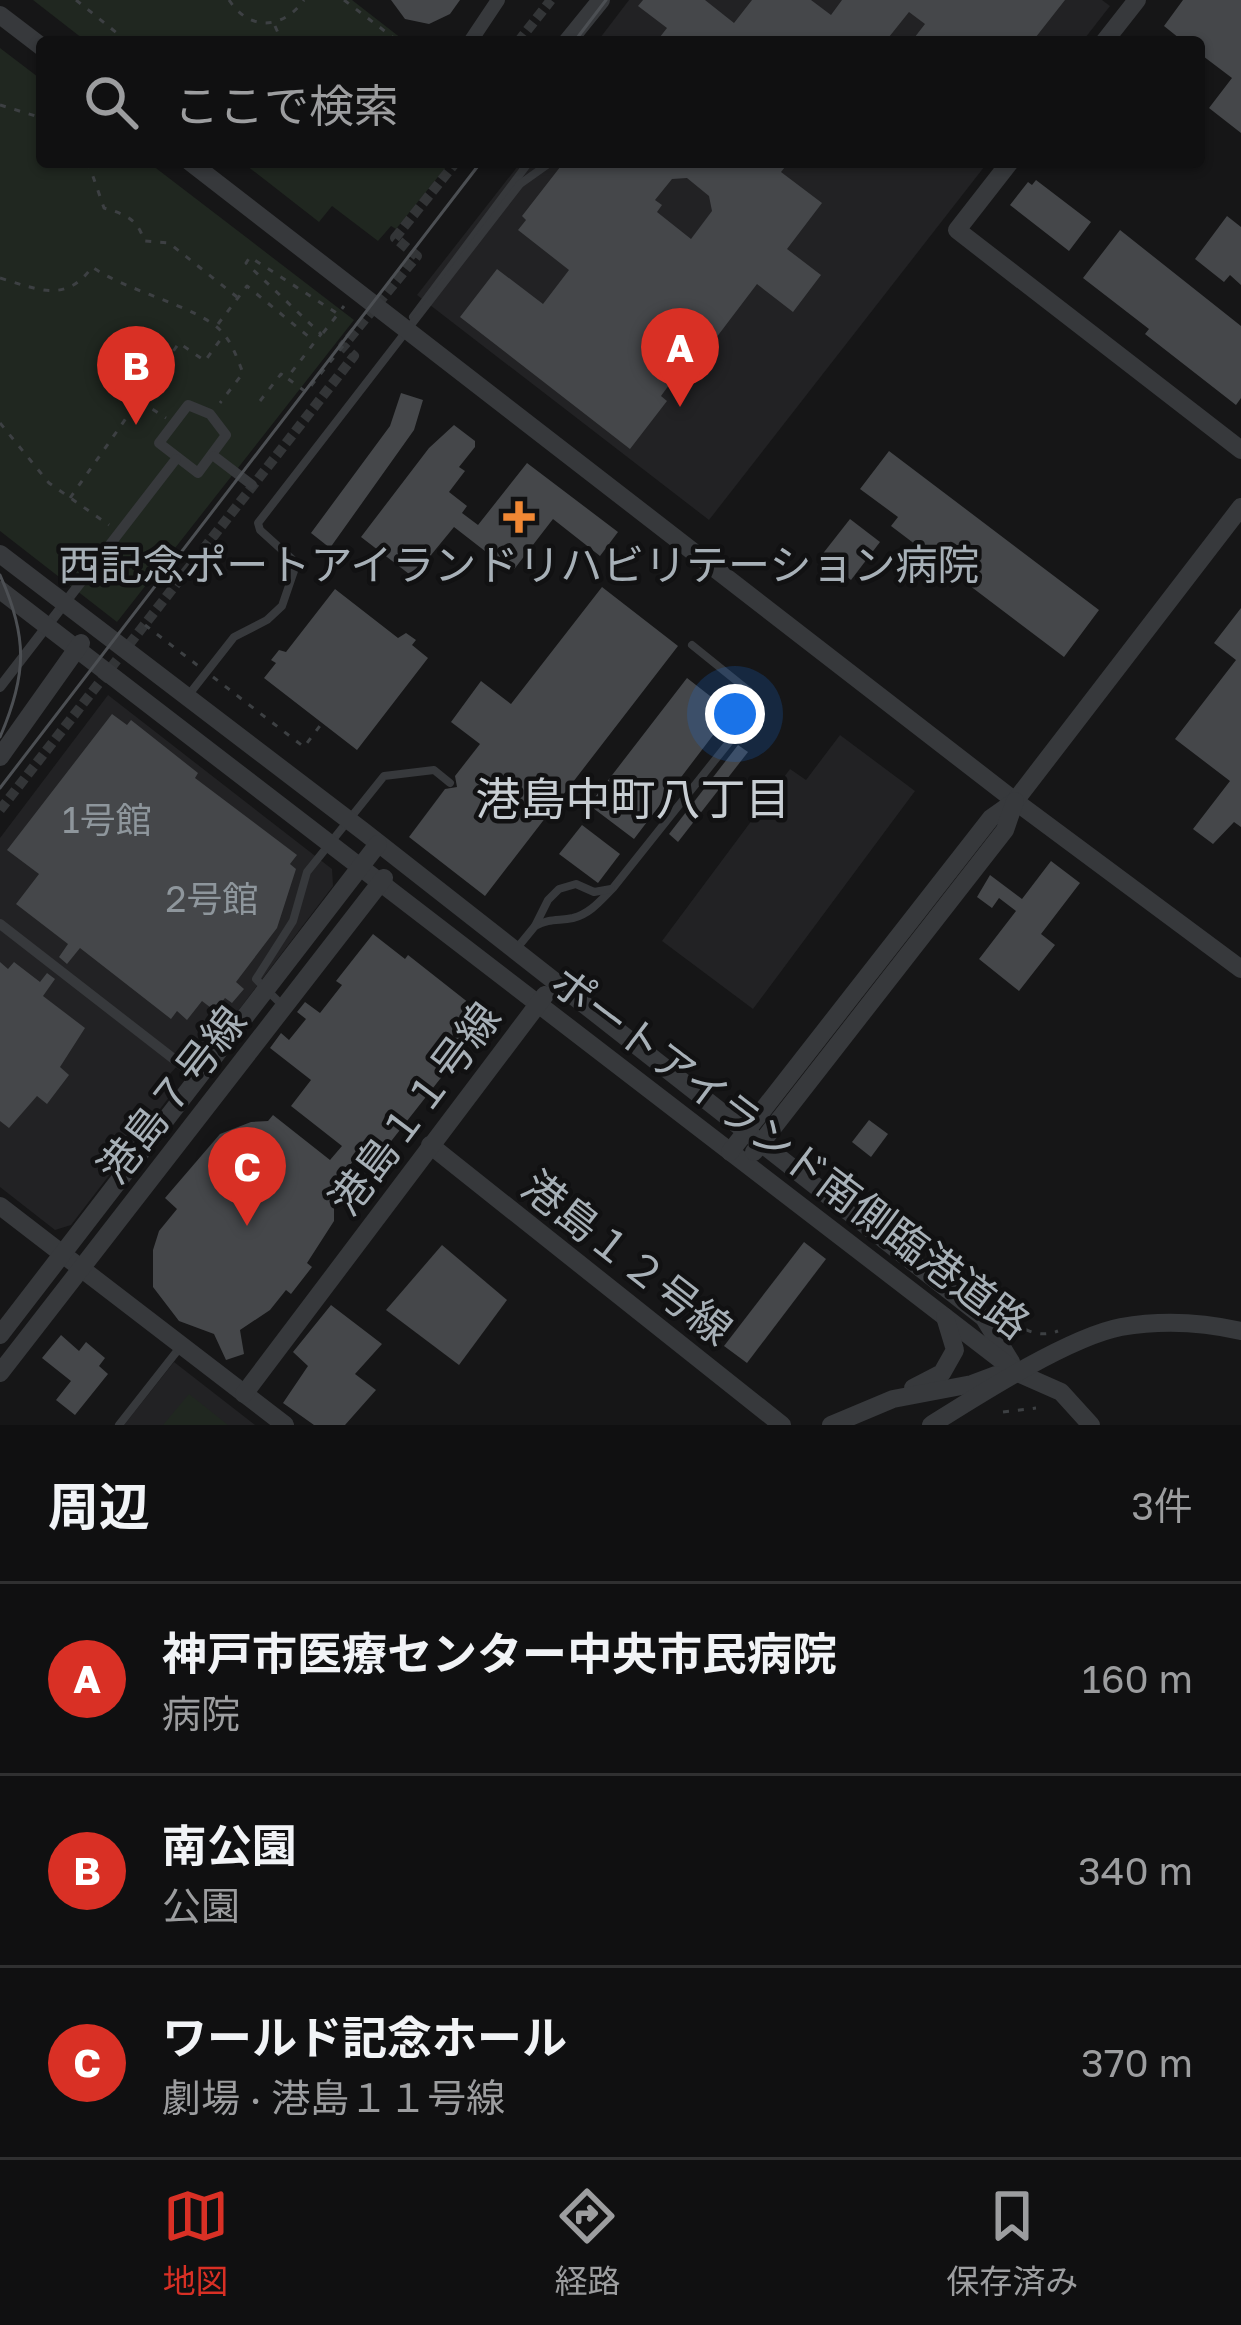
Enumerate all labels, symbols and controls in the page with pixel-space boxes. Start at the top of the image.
search box [36,36,1205,168]
icon: search [78,69,144,135]
text: ここで検索 [174,78,399,132]
pin: A [641,308,719,407]
pin: B [97,326,175,425]
marker: 西記念ポートアイランドリハビリテーション病院 [503,501,535,533]
place label: 西記念ポートアイランドリハビリテーション病院 [58,539,980,589]
your location [705,684,765,744]
district label: 港島中町八丁目 [475,771,791,825]
house number: 1号館 [62,798,152,841]
house number: 2号館 [166,877,258,920]
street label: ポートアイランド南側臨港道路 [542,956,1040,1348]
street label: 港島１１号線 [318,992,510,1224]
street label: 港島７号線 [87,996,255,1192]
pin: C [208,1127,286,1226]
street label: 港島１２号線 [513,1160,743,1354]
text: 周辺 [48,1475,150,1536]
text: 3件 [1131,1482,1193,1529]
text: 神戸市医療センター中央市民病院 [162,1626,837,1680]
text: A [73,1655,101,1702]
text: 160 m [1082,1655,1193,1702]
text: 病院 [162,1690,240,1737]
text: 南公園 [162,1818,297,1872]
text: B [73,1847,101,1894]
text: 340 m [1078,1847,1193,1894]
text: 公園 [162,1882,240,1929]
text: ワールド記念ホール [162,2010,567,2064]
text: C [73,2039,101,2086]
text: 370 m [1081,2039,1193,2086]
text: 劇場 · 港島１１号線 [162,2074,505,2121]
tab: 地図 [163,2183,229,2303]
tab: 経路 [554,2183,620,2303]
tab: 保存済み [946,2183,1078,2303]

